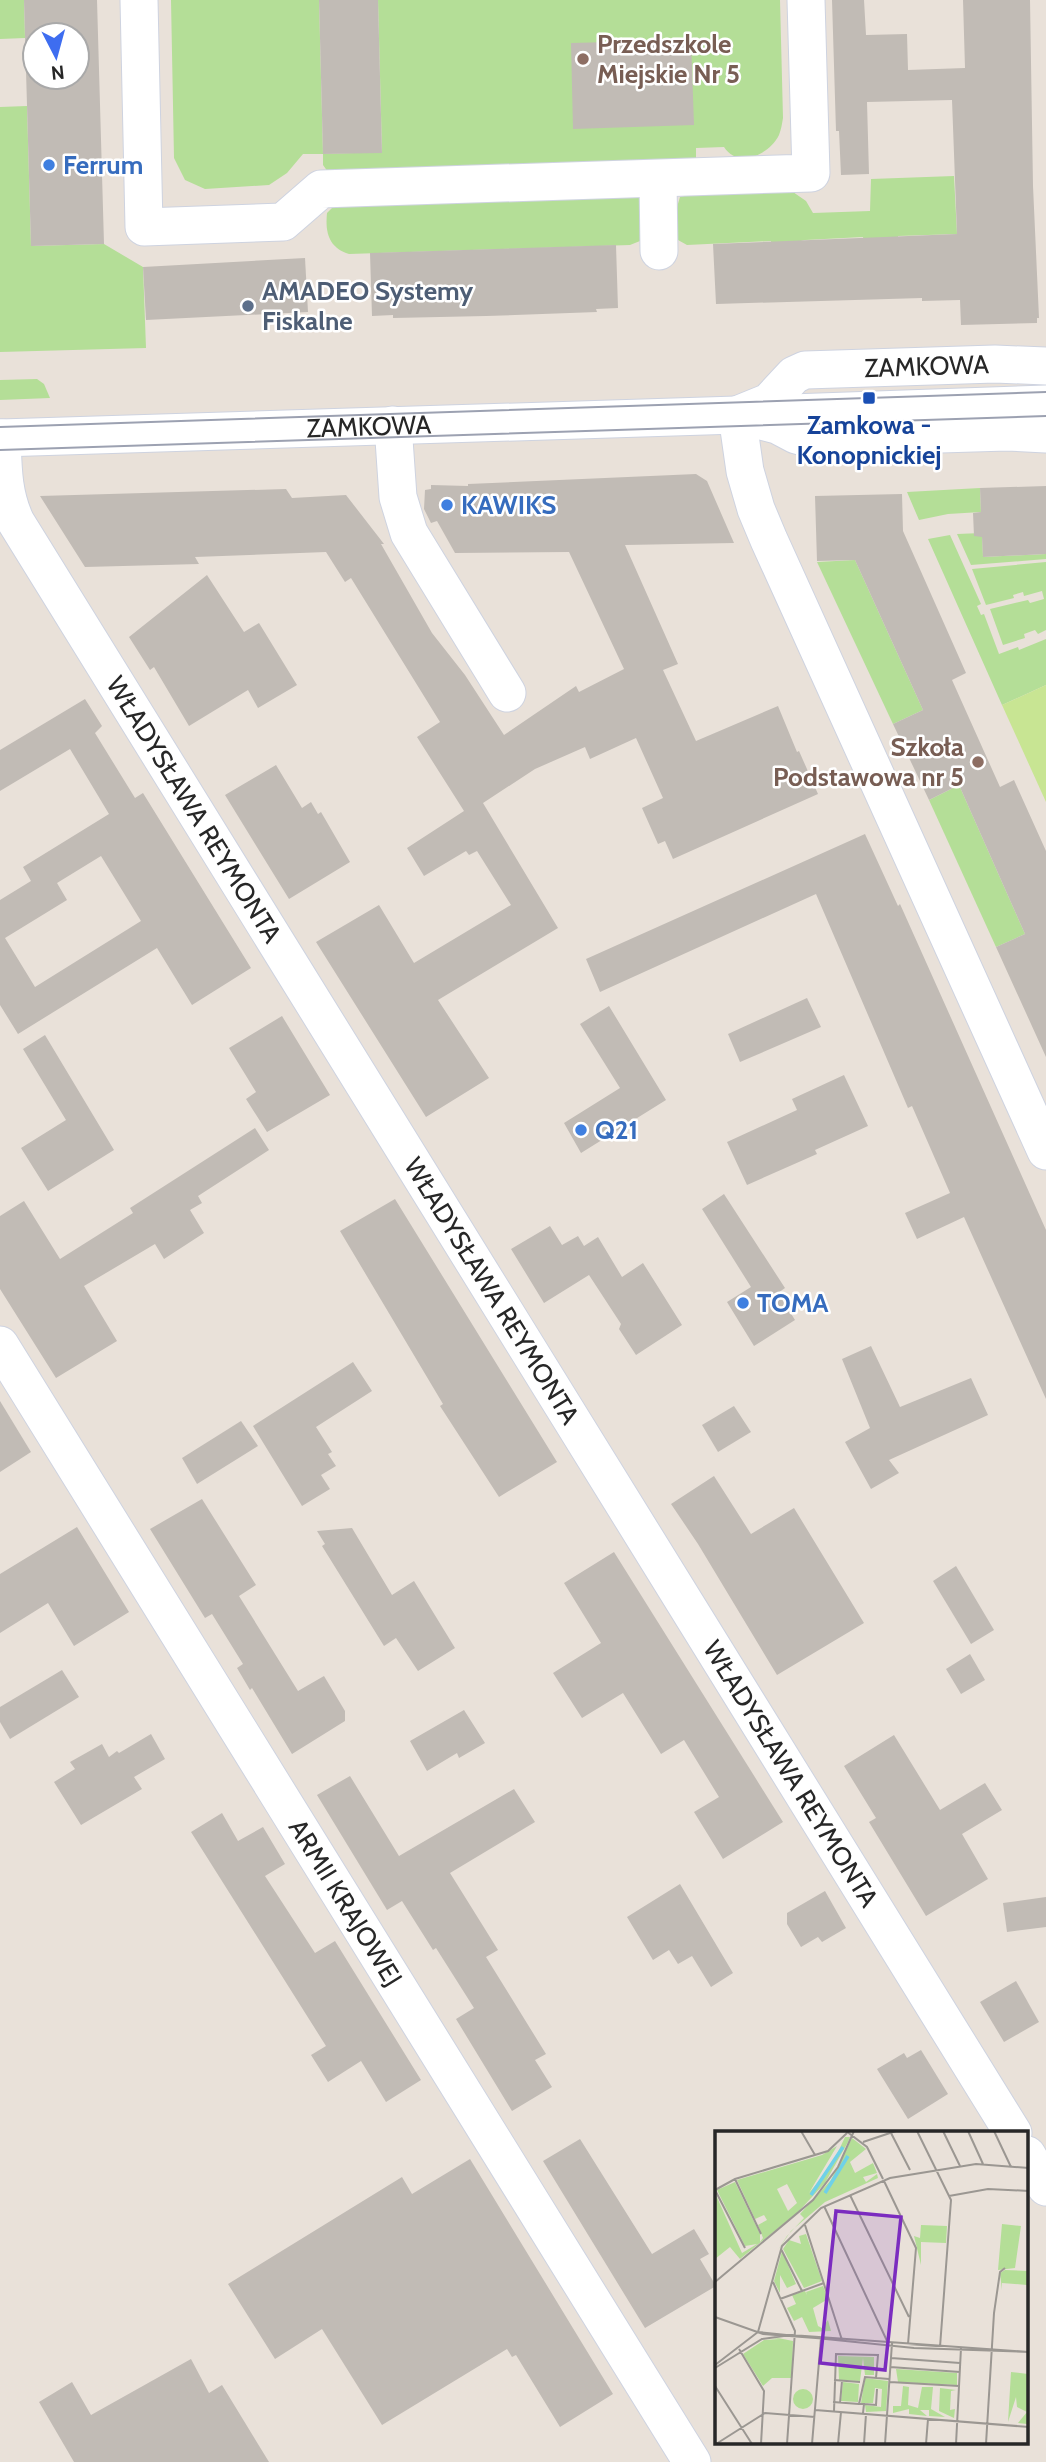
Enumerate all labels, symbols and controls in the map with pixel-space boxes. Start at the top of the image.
north arrow [21,21,91,91]
place label: Przedszkole Miejskie Nr 5 [597,28,740,90]
marker: Przedszkole Miejskie Nr 5 [575,51,591,67]
text: N [50,60,66,85]
place label: Ferrum [63,149,143,181]
marker: Ferrum [41,157,57,173]
place label: AMADEO Systemy Fiskalne [262,275,473,337]
marker: AMADEO Systemy Fiskalne [240,298,256,314]
street label: ZAMKOWA [864,348,989,384]
marker: Zamkowa - Konopnickiej [861,390,877,406]
street label: ZAMKOWA [306,409,432,444]
place label: Zamkowa - Konopnickiej [796,409,942,471]
place label: KAWIKS [461,489,556,521]
marker: KAWIKS [439,497,455,513]
street label: WŁADYSŁAWA REYMONTA [99,670,288,949]
place label: Szkoła Podstawowa nr 5 [773,731,964,793]
marker: Szkoła Podstawowa nr 5 [970,754,986,770]
place label: Q21 [595,1114,638,1146]
marker: Q21 [573,1122,589,1138]
street label: WŁADYSŁAWA REYMONTA [397,1152,586,1430]
place label: TOMA [757,1287,829,1319]
marker: TOMA [735,1295,751,1311]
street label: WŁADYSŁAWA REYMONTA [696,1635,885,1913]
street label: ARMII KRAJOWEJ [282,1813,409,1992]
inset map [715,2131,1028,2444]

